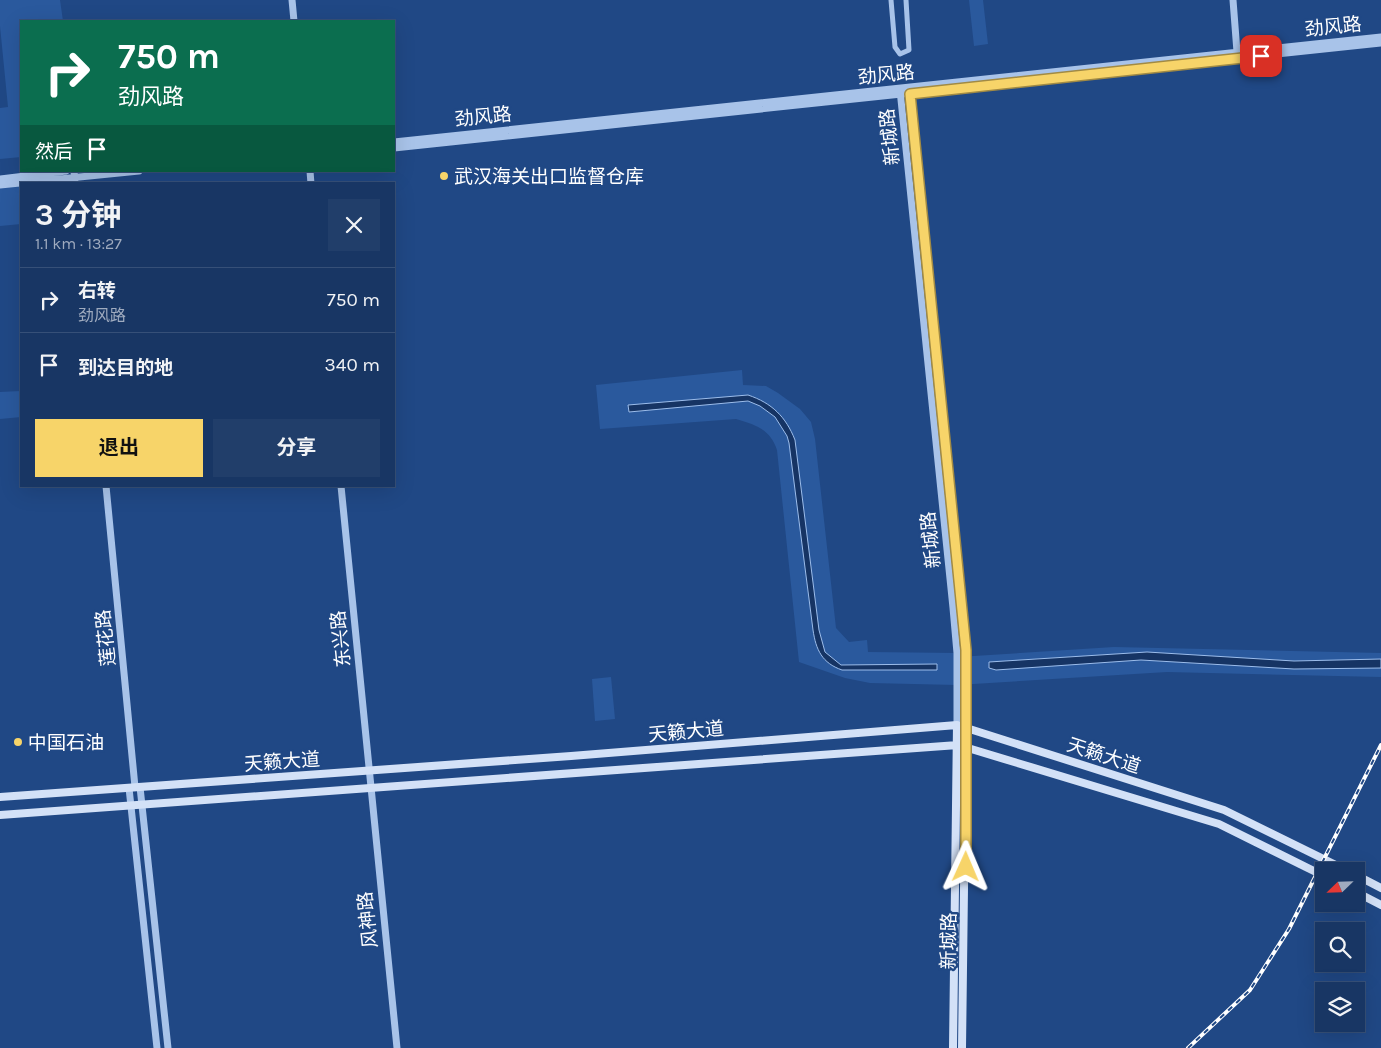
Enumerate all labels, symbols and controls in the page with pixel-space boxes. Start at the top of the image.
street label: 劲风路 [1304,13,1363,41]
pin [1240,35,1282,77]
text: 750 m [118,36,220,77]
icon: right [35,40,100,105]
icon: arrive [1247,42,1275,70]
street label: 劲风路 [857,61,916,89]
text: 劲风路 [118,84,184,110]
street label: 劲风路 [454,103,513,131]
street label: 新城路 [876,107,904,166]
icon: arrive [83,135,111,163]
text: 然后 [35,141,73,163]
place label: 武汉海关出口监督仓库 [454,166,644,188]
marker: 武汉海关出口监督仓库 [438,170,450,182]
text: 3 分钟 [35,197,121,233]
button: close [328,199,380,251]
text: 1.1 km · 13:27 [35,234,122,253]
text: 右转 [78,280,116,302]
icon: right [35,286,63,314]
text: 750 m [327,289,380,311]
text: 劲风路 [78,306,126,325]
icon: arrive [35,351,63,379]
text: 340 m [325,354,380,376]
text: 到达目的地 [78,357,173,379]
button: 退出 [35,419,203,477]
button: 分享 [213,419,380,477]
street label: 新城路 [917,510,945,569]
street label: 莲花路 [92,608,120,667]
street label: 东兴路 [327,609,355,668]
street label: 天籁大道 [647,718,725,746]
place label: 中国石油 [28,732,104,754]
street label: 天籁大道 [1064,734,1143,778]
marker: 中国石油 [12,736,24,748]
street label: 天籁大道 [243,748,321,776]
position arrow [939,840,991,892]
north arrow [1315,862,1365,912]
map controls [1315,862,1365,1032]
street label: 风神路 [354,890,382,949]
street label: 新城路 [938,912,960,970]
button: search [1315,922,1365,972]
button: layers [1315,982,1365,1032]

